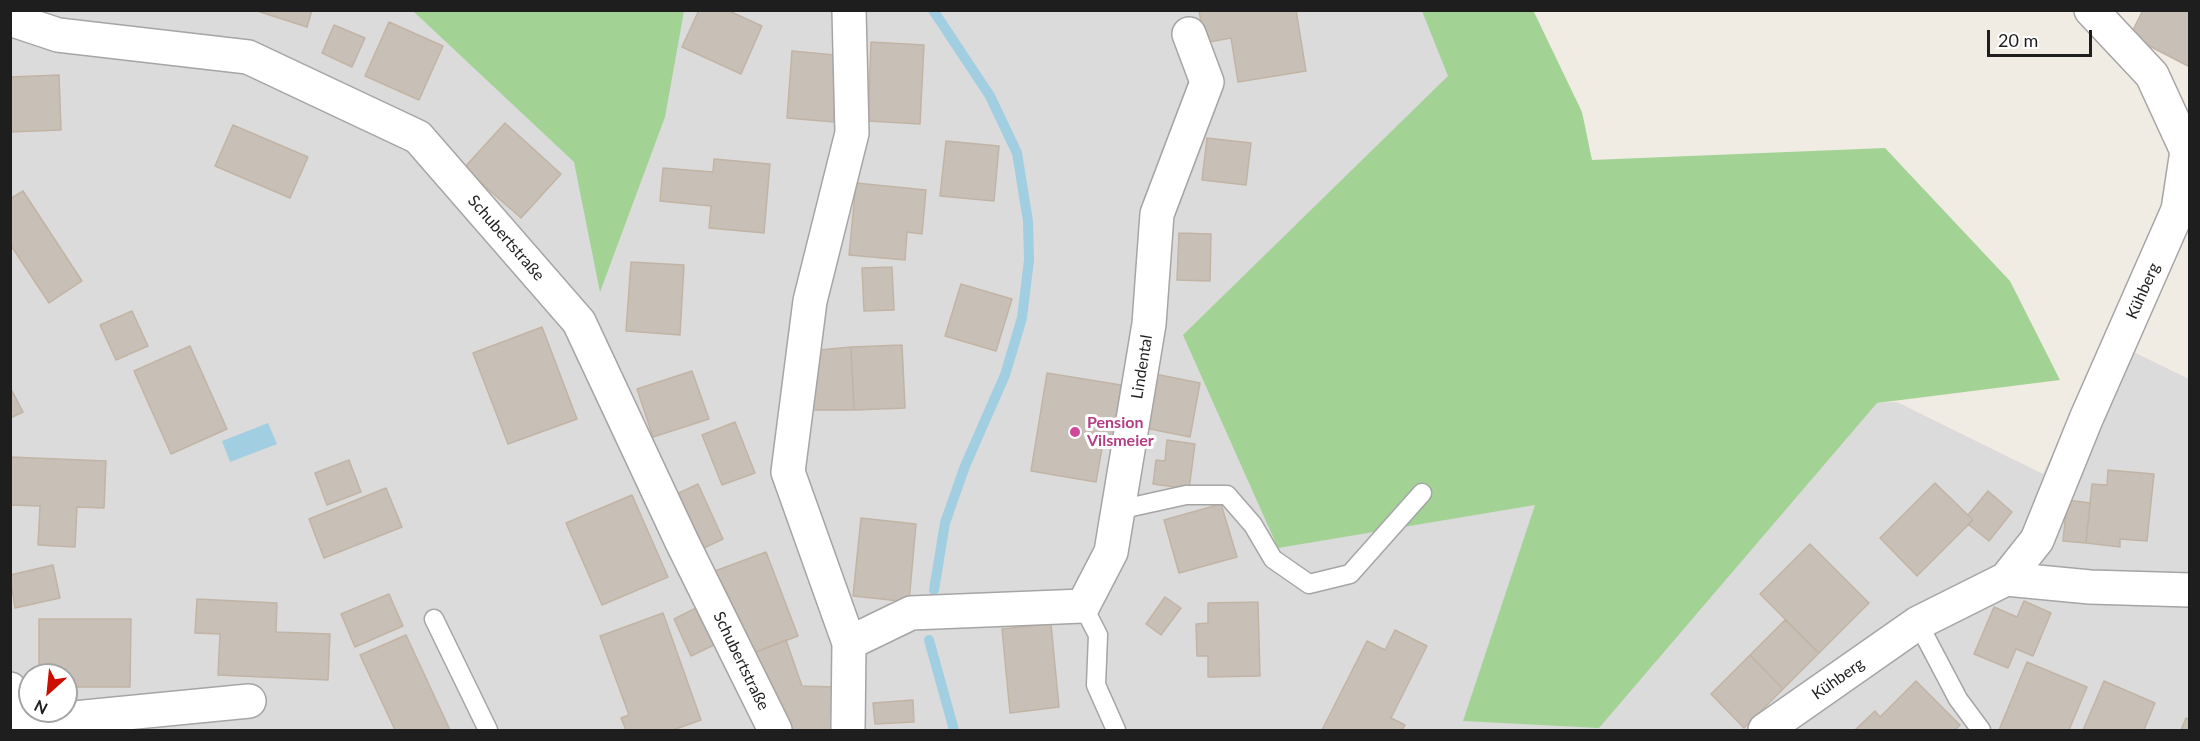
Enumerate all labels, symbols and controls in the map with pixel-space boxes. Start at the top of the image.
scale bar [1990,18,2095,56]
text: 20 m [1998,29,2038,51]
street label: Schubertstraße [464,191,548,285]
street label: Kühberg [2122,260,2164,322]
street label: Lindental [1127,334,1157,400]
place label: Pension Vilsmeier [1087,413,1154,451]
marker: Pension Vilsmeier [1068,425,1082,439]
street label: Schubertstraße [709,609,773,713]
street label: Kühberg [1808,654,1868,704]
north arrow [18,663,78,723]
text: N [31,696,50,719]

